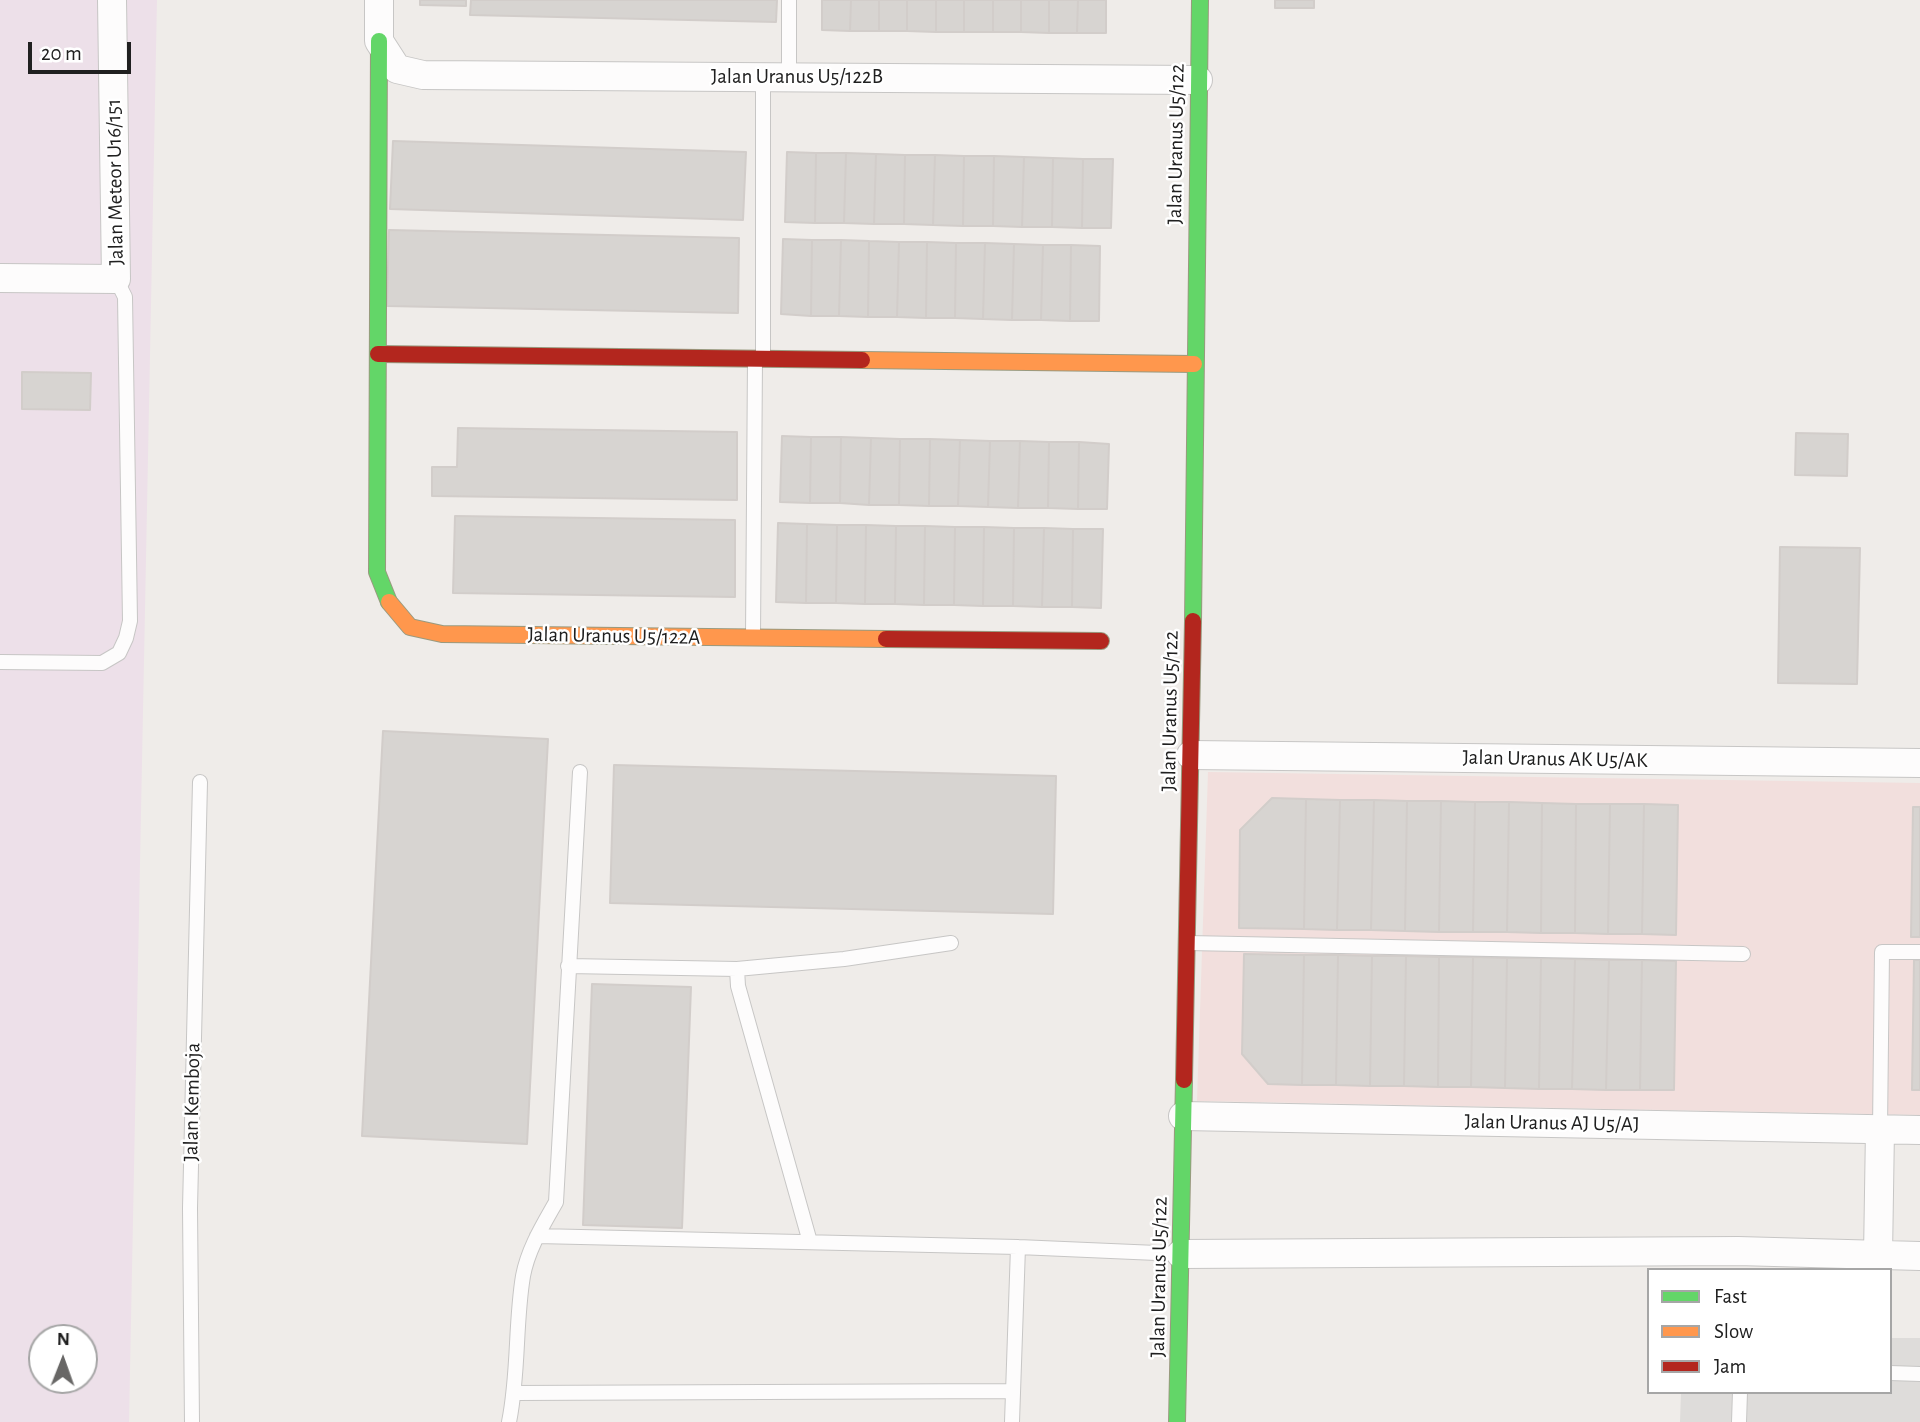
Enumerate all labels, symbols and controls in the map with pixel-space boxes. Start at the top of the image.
scale bar [32,28,135,72]
text: 20 m [41,43,82,64]
street label: Jalan Uranus U5/122 [1162,63,1190,225]
street label: Jalan Uranus U5/122B [711,64,883,90]
street label: Jalan Meteor U16/151 [101,99,129,265]
street label: Jalan Uranus U5/122A [527,622,701,650]
street label: Jalan Uranus U5/122 [1156,630,1184,792]
street label: Jalan Uranus AK U5/AK [1462,745,1648,773]
street label: Jalan Kemboja [178,1042,206,1162]
street label: Jalan Uranus AJ U5/AJ [1464,1109,1640,1137]
street label: Jalan Uranus U5/122 [1145,1196,1173,1358]
legend [1647,1268,1892,1394]
text: Fast [1714,1286,1747,1307]
text: Slow [1714,1321,1753,1342]
north arrow [28,1324,98,1394]
text: N [57,1330,70,1349]
text: Jam [1714,1356,1746,1377]

